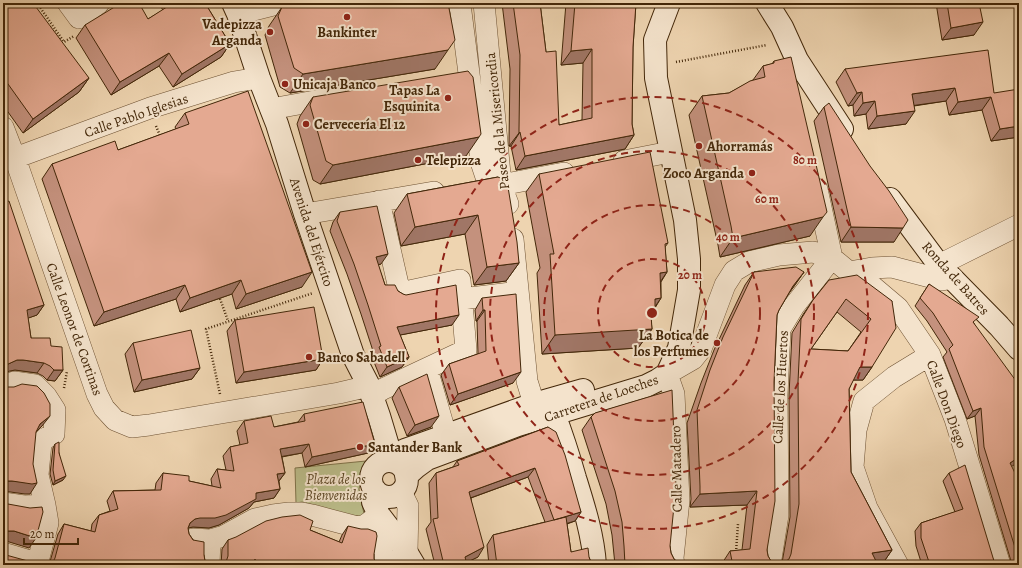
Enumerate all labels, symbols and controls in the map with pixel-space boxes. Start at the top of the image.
marker: Bankinter [342,12,352,22]
place label: Vadepizza Arganda [201,15,262,50]
place label: Bankinter [317,23,377,42]
marker: Vadepizza Arganda [265,27,275,37]
street label: Paseo de la Misericordia [481,51,514,190]
place label: Unicaja Banco [293,75,376,94]
marker: Unicaja Banco [280,79,290,89]
place label: Tapas La Esquinita [384,81,440,116]
street label: Calle Pablo Iglesias [82,89,191,142]
marker: Tapas La Esquinita [443,93,453,103]
place label: Cervecería El 12 [314,115,405,134]
marker: Cervecería El 12 [301,119,311,129]
place label: Ahorramás [706,137,773,156]
marker: Ahorramás [694,141,704,151]
place label: Telepizza [426,151,481,170]
text: 80 m [793,152,817,168]
marker: Telepizza [413,155,423,165]
place label: Zoco Arganda [663,164,744,183]
marker: Zoco Arganda [747,168,757,178]
street label: Avenida del Ejército [285,174,338,289]
text: 60 m [755,191,779,207]
text: 40 m [716,229,740,245]
street label: Ronda de Batres [918,238,994,319]
street label: Calle Leonor de Cortinas [42,260,107,398]
text: 20 m [678,267,702,283]
centre of rings [645,306,659,320]
place label: La Botica de los Perfumes [634,326,710,361]
street label: Calle de los Huertos [768,330,793,444]
marker: La Botica de los Perfumes [712,338,722,348]
place label: Banco Sabadell [317,348,406,367]
marker: Banco Sabadell [304,352,314,362]
street label: Calle Don Diego [922,358,971,451]
street label: Carretera de Loeches [541,370,661,427]
street label: Calle Matadero [666,426,687,512]
place label: Santander Bank [368,438,463,457]
marker: Santander Bank [355,442,365,452]
park label: Plaza de los Bienvenidas [305,470,367,505]
scale bar [24,520,78,546]
text: 20 m [30,526,54,542]

